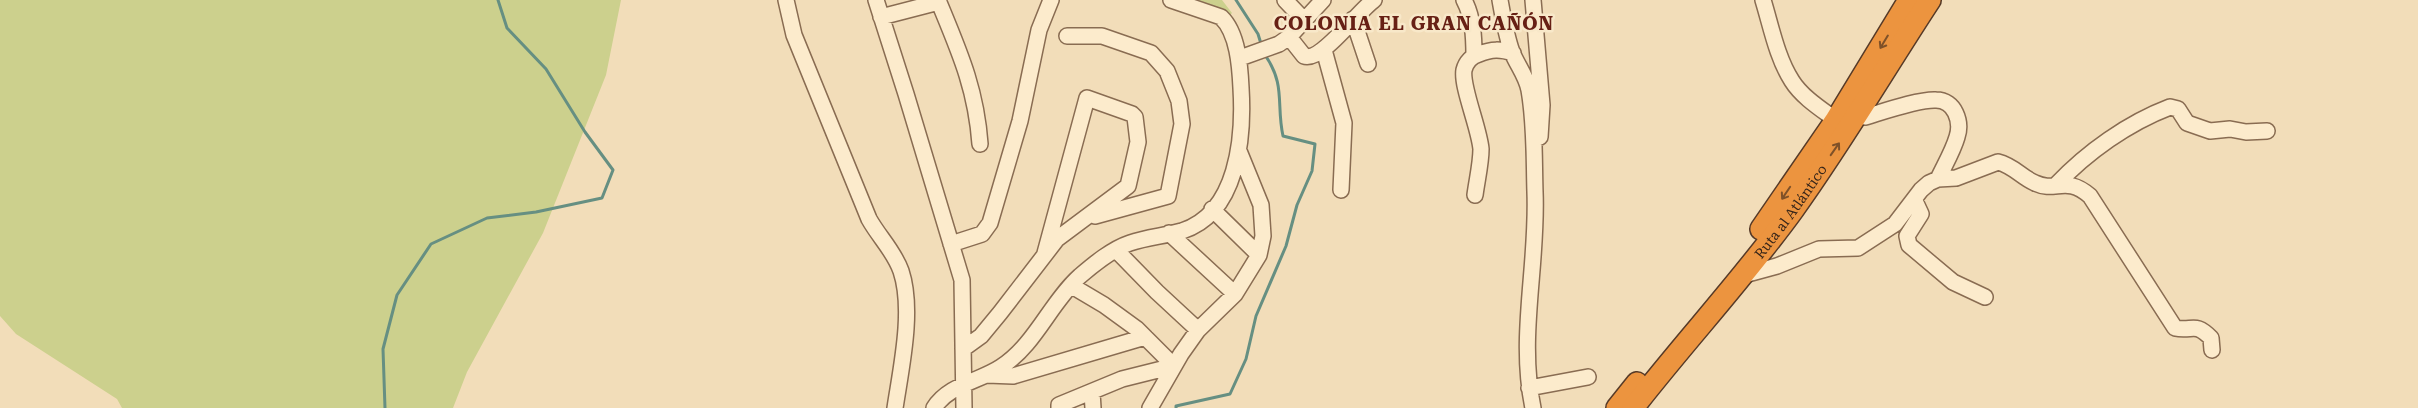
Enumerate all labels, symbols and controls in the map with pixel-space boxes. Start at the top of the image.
district label: COLONIA EL GRAN CAÑÓN [1274,12,1554,35]
one-way arrow [1878,34,1888,48]
one-way arrow [1830,142,1840,156]
street label: Ruta al Atlántico [1751,162,1830,262]
one-way arrow [1781,186,1791,200]

